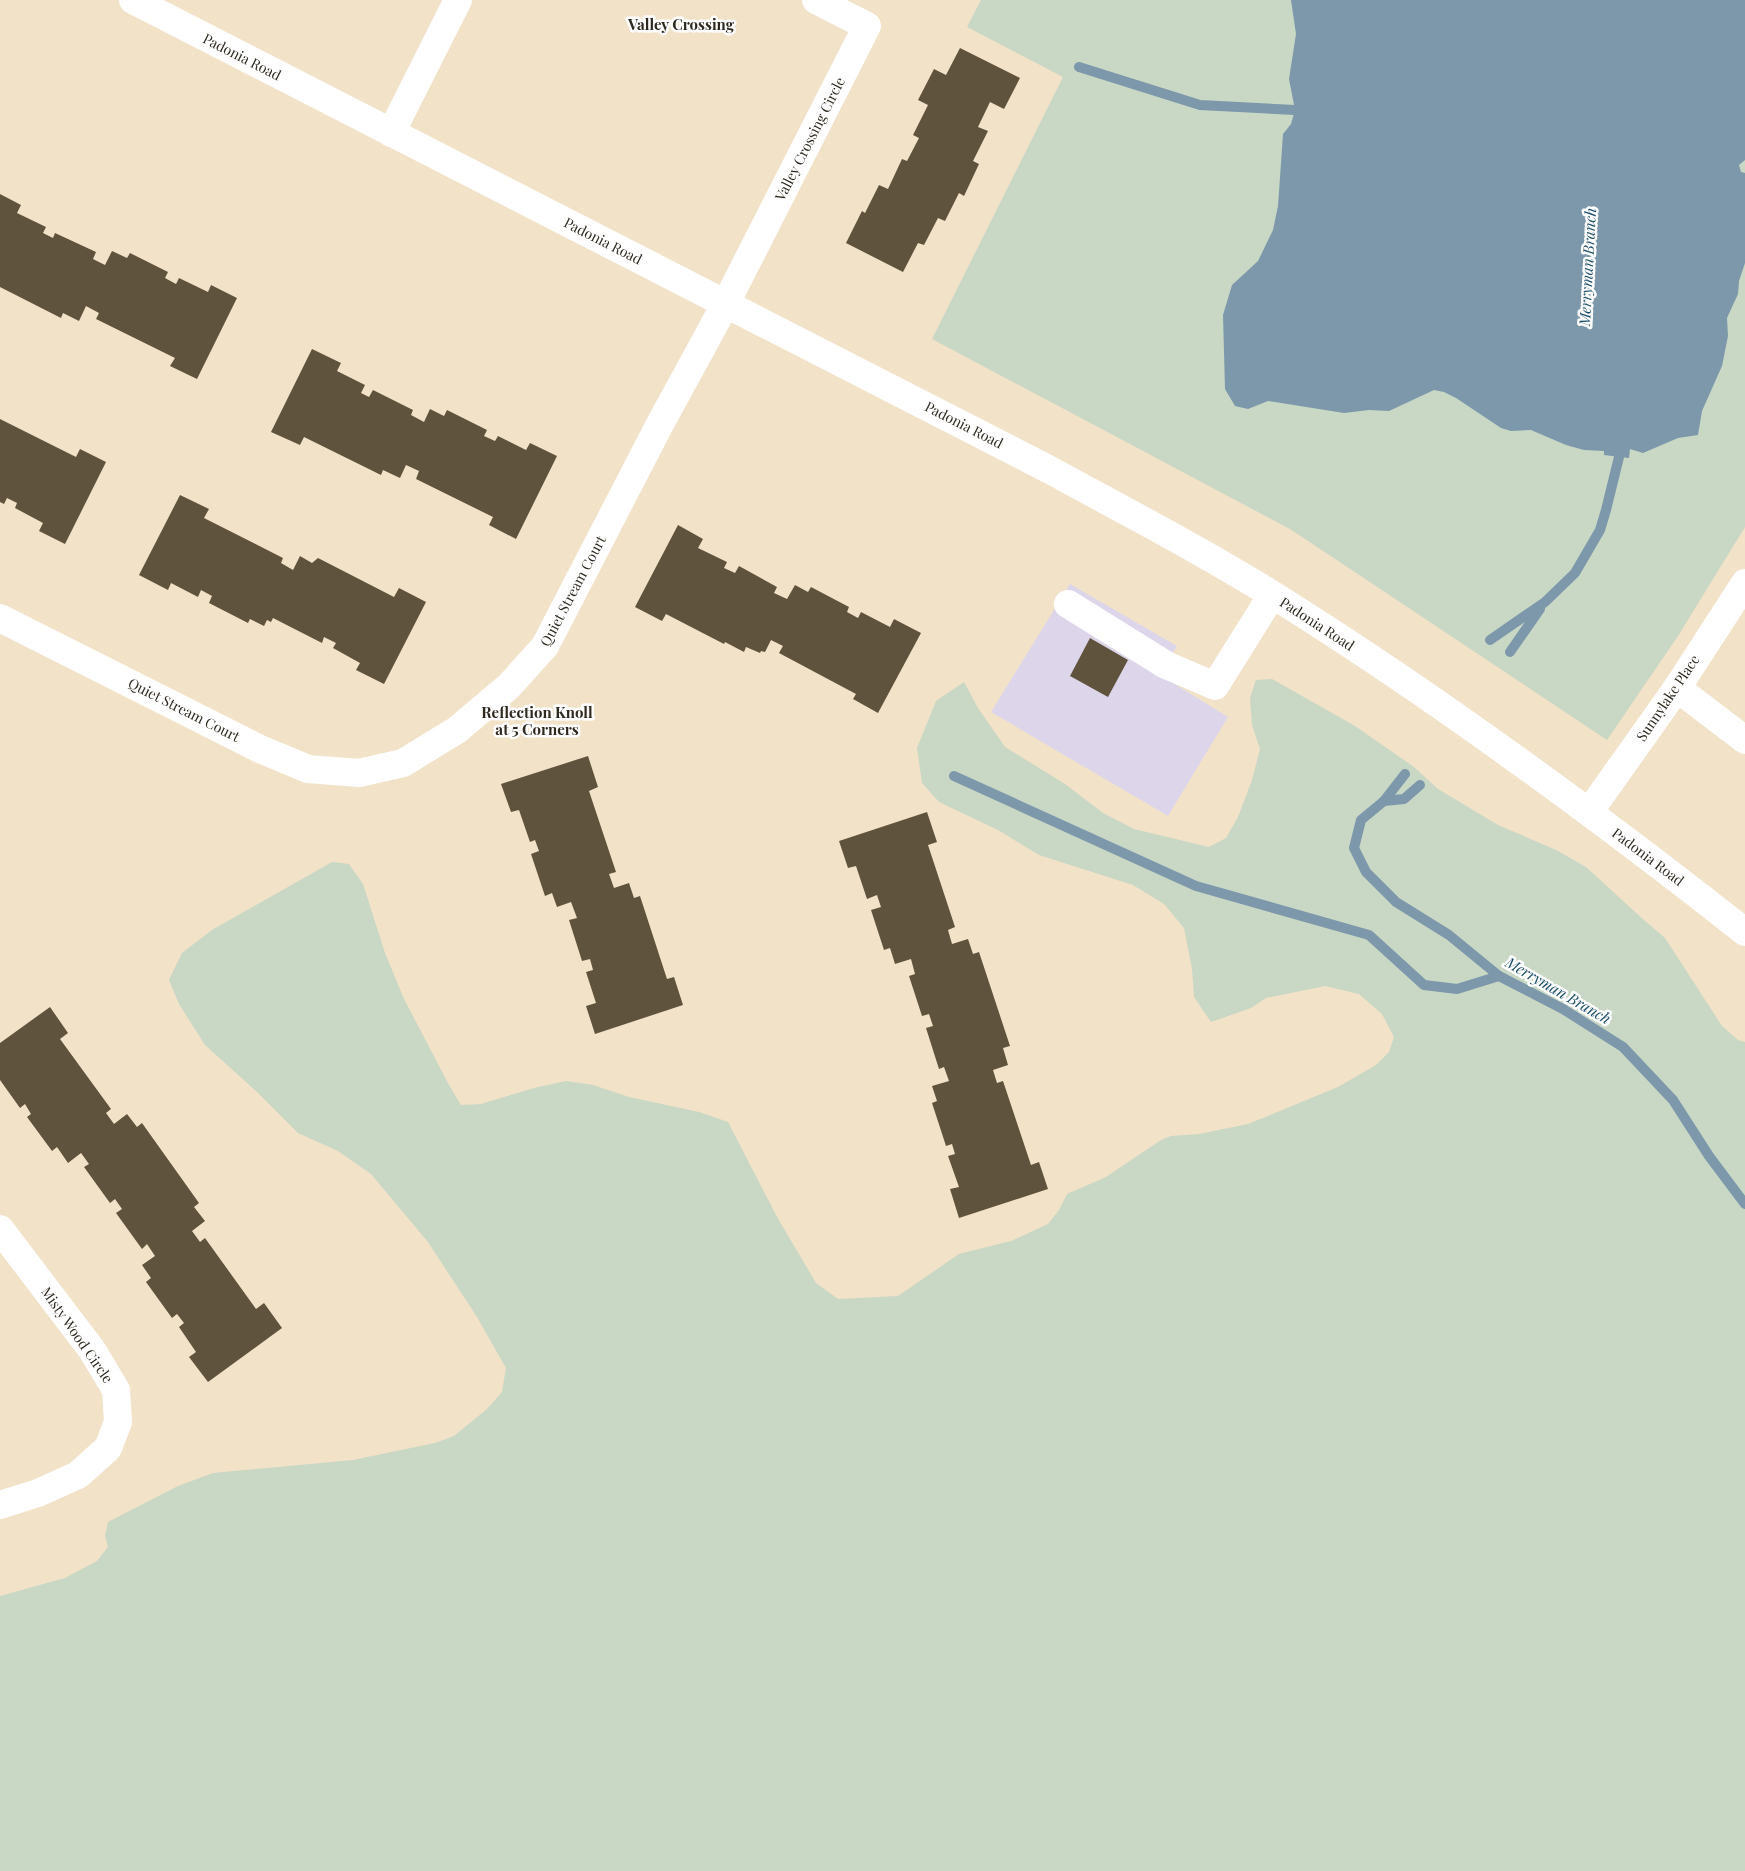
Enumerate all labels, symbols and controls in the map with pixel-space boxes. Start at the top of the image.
district label: Valley Crossing [627,14,735,34]
street label: Padonia Road [200,29,285,84]
street label: Valley Crossing Circle [770,74,849,205]
water label: Merryman Branch [1574,207,1600,327]
street label: Padonia Road [561,213,646,268]
street label: Padonia Road [922,397,1007,452]
street label: Quiet Stream Court [535,531,610,650]
street label: Padonia Road [1276,592,1358,655]
street label: Sunnylake Place [1632,651,1704,745]
street label: Quiet Stream Court [125,673,244,746]
district label: Reflection Knoll at 5 Corners [481,702,593,739]
street label: Padonia Road [1608,823,1688,890]
water label: Merryman Branch [1501,951,1615,1028]
street label: Misty Wood Circle [37,1283,118,1387]

